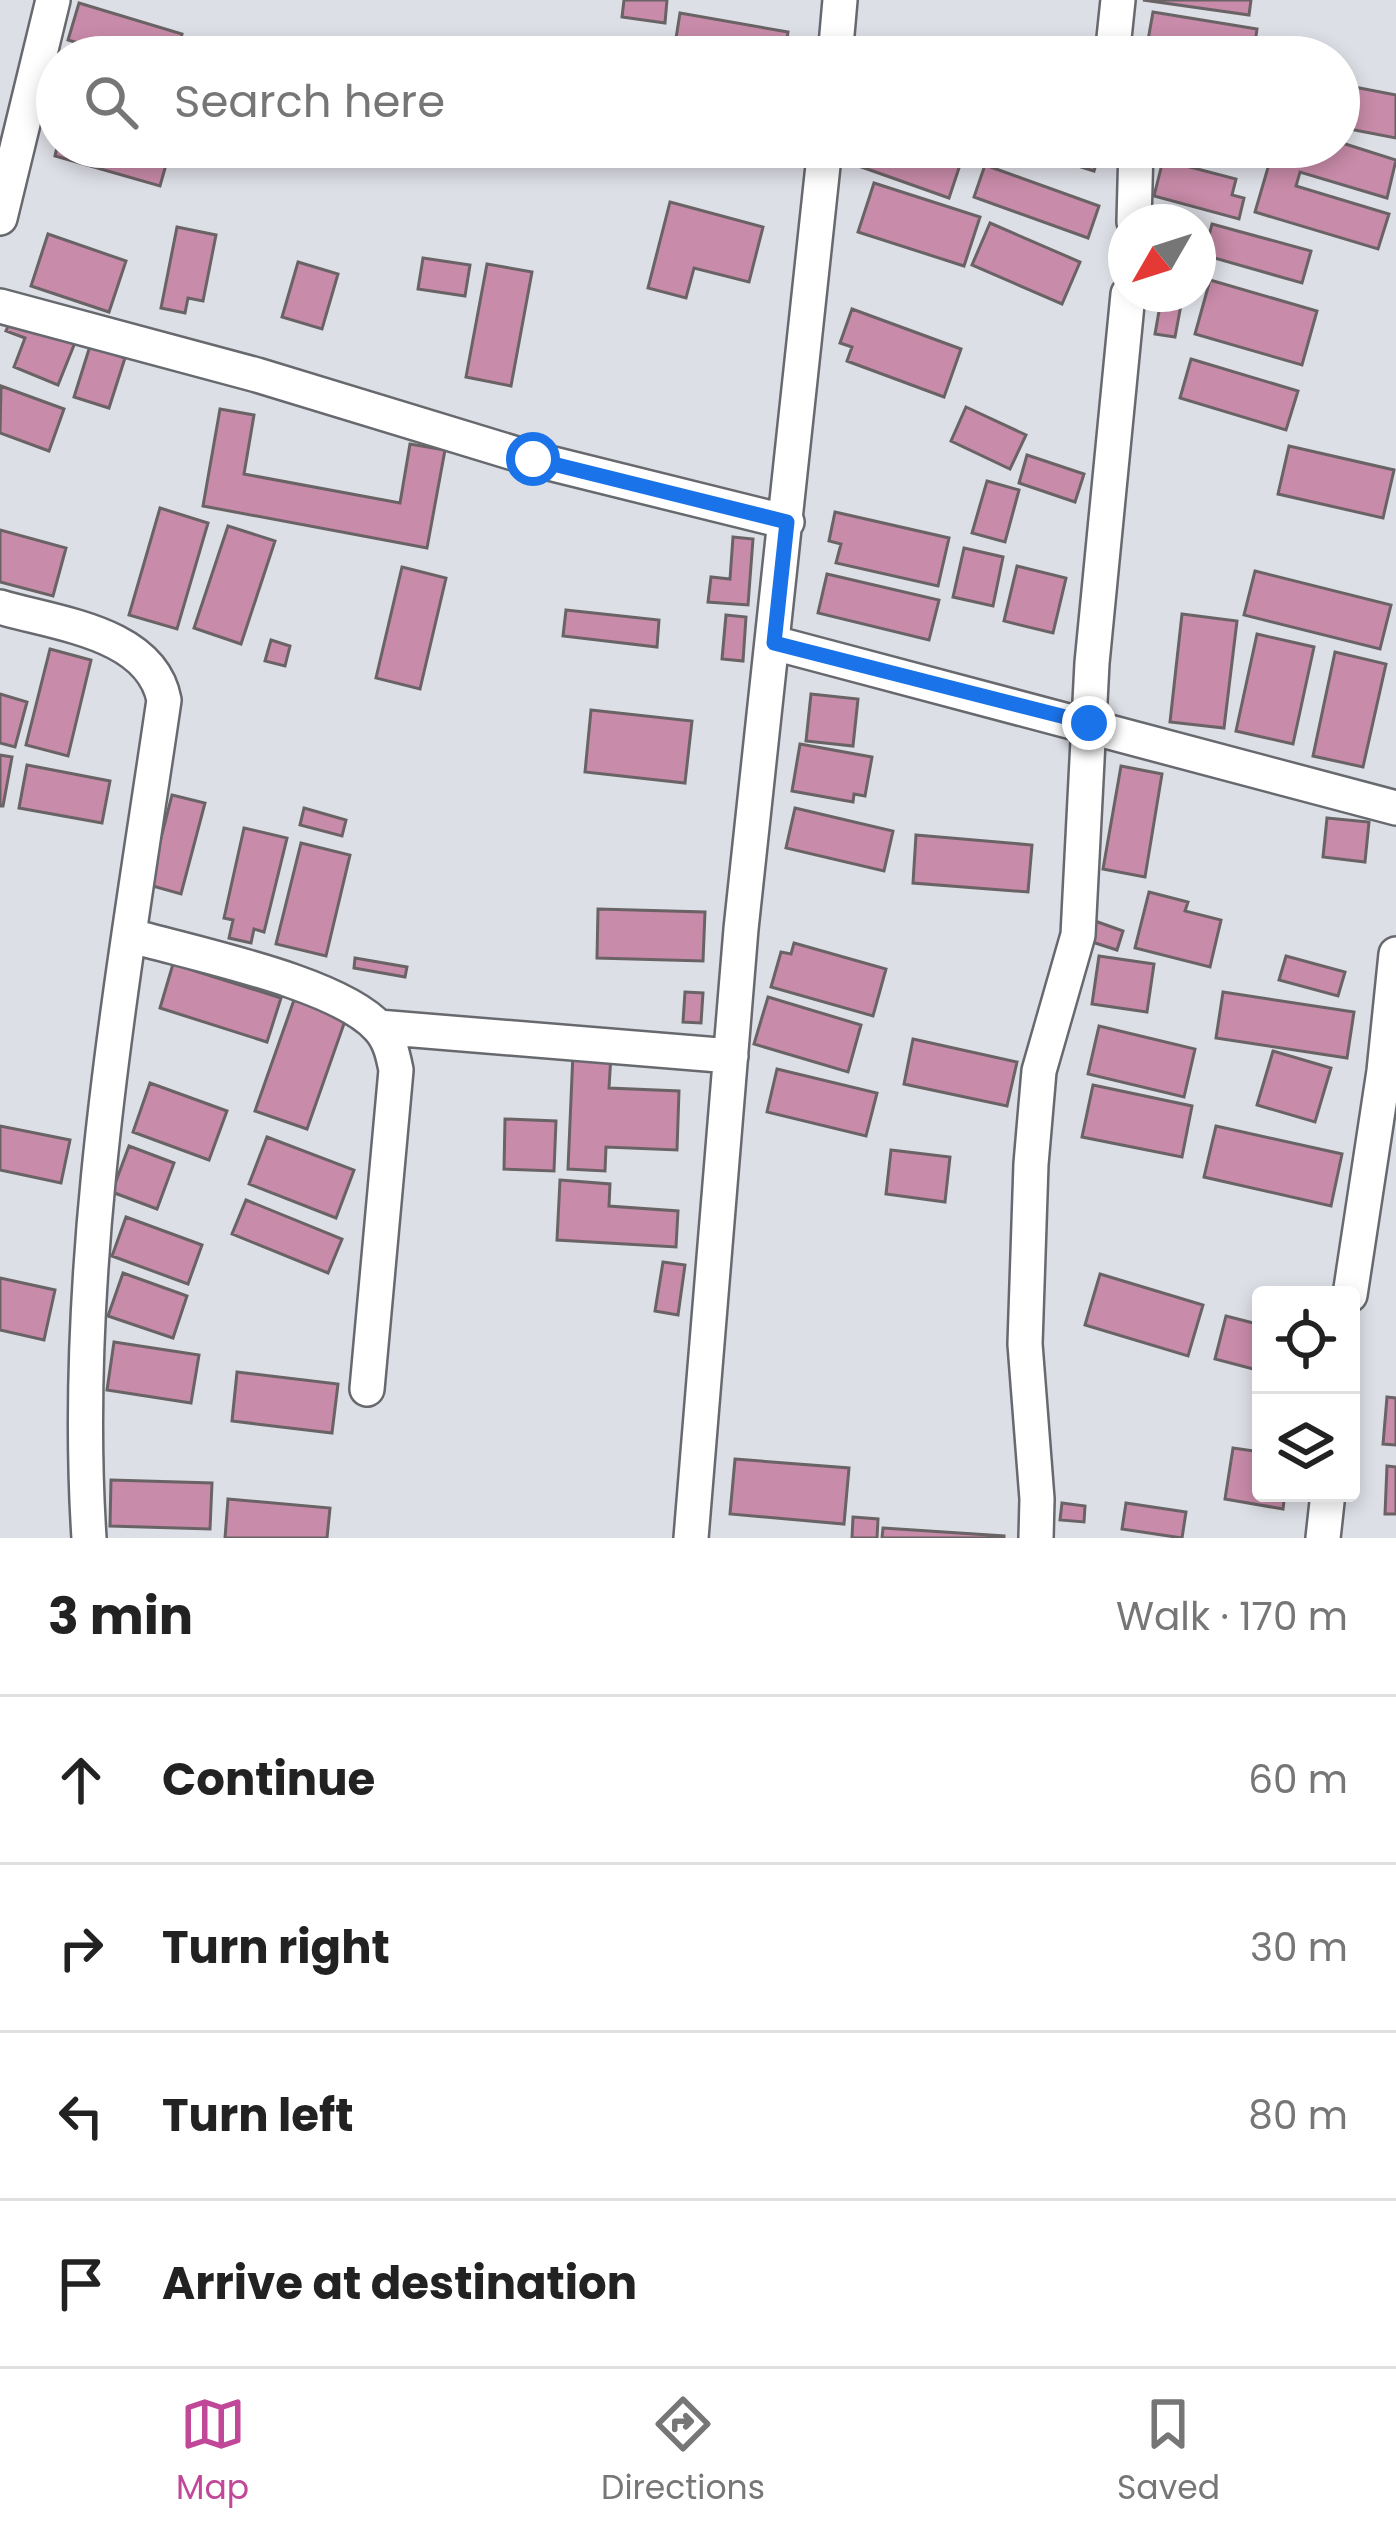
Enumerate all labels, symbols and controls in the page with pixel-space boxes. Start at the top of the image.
search box [36,36,1360,168]
icon: search [78,69,144,135]
text: Search here [174,70,445,133]
north arrow [1108,204,1216,312]
route start [506,432,560,486]
route end [1062,696,1116,750]
map controls [1252,1286,1360,1502]
button: locate [1252,1286,1360,1394]
button: layers [1252,1394,1360,1502]
text: 3 min [48,1580,193,1652]
text: Walk · 170 m [1116,1589,1348,1644]
icon: ahead [48,1747,114,1813]
text: Continue [162,1748,375,1811]
text: 60 m [1248,1752,1348,1807]
icon: right [48,1915,114,1981]
text: Turn right [162,1916,390,1979]
text: 30 m [1250,1920,1348,1975]
icon: left [48,2083,114,2149]
text: Turn left [162,2084,354,2147]
text: 80 m [1248,2088,1348,2143]
icon: arrive [48,2251,114,2317]
text: Arrive at destination [162,2252,637,2315]
tab: Map [176,2391,249,2513]
tab: Directions [601,2391,765,2513]
tab: Saved [1117,2391,1220,2513]

